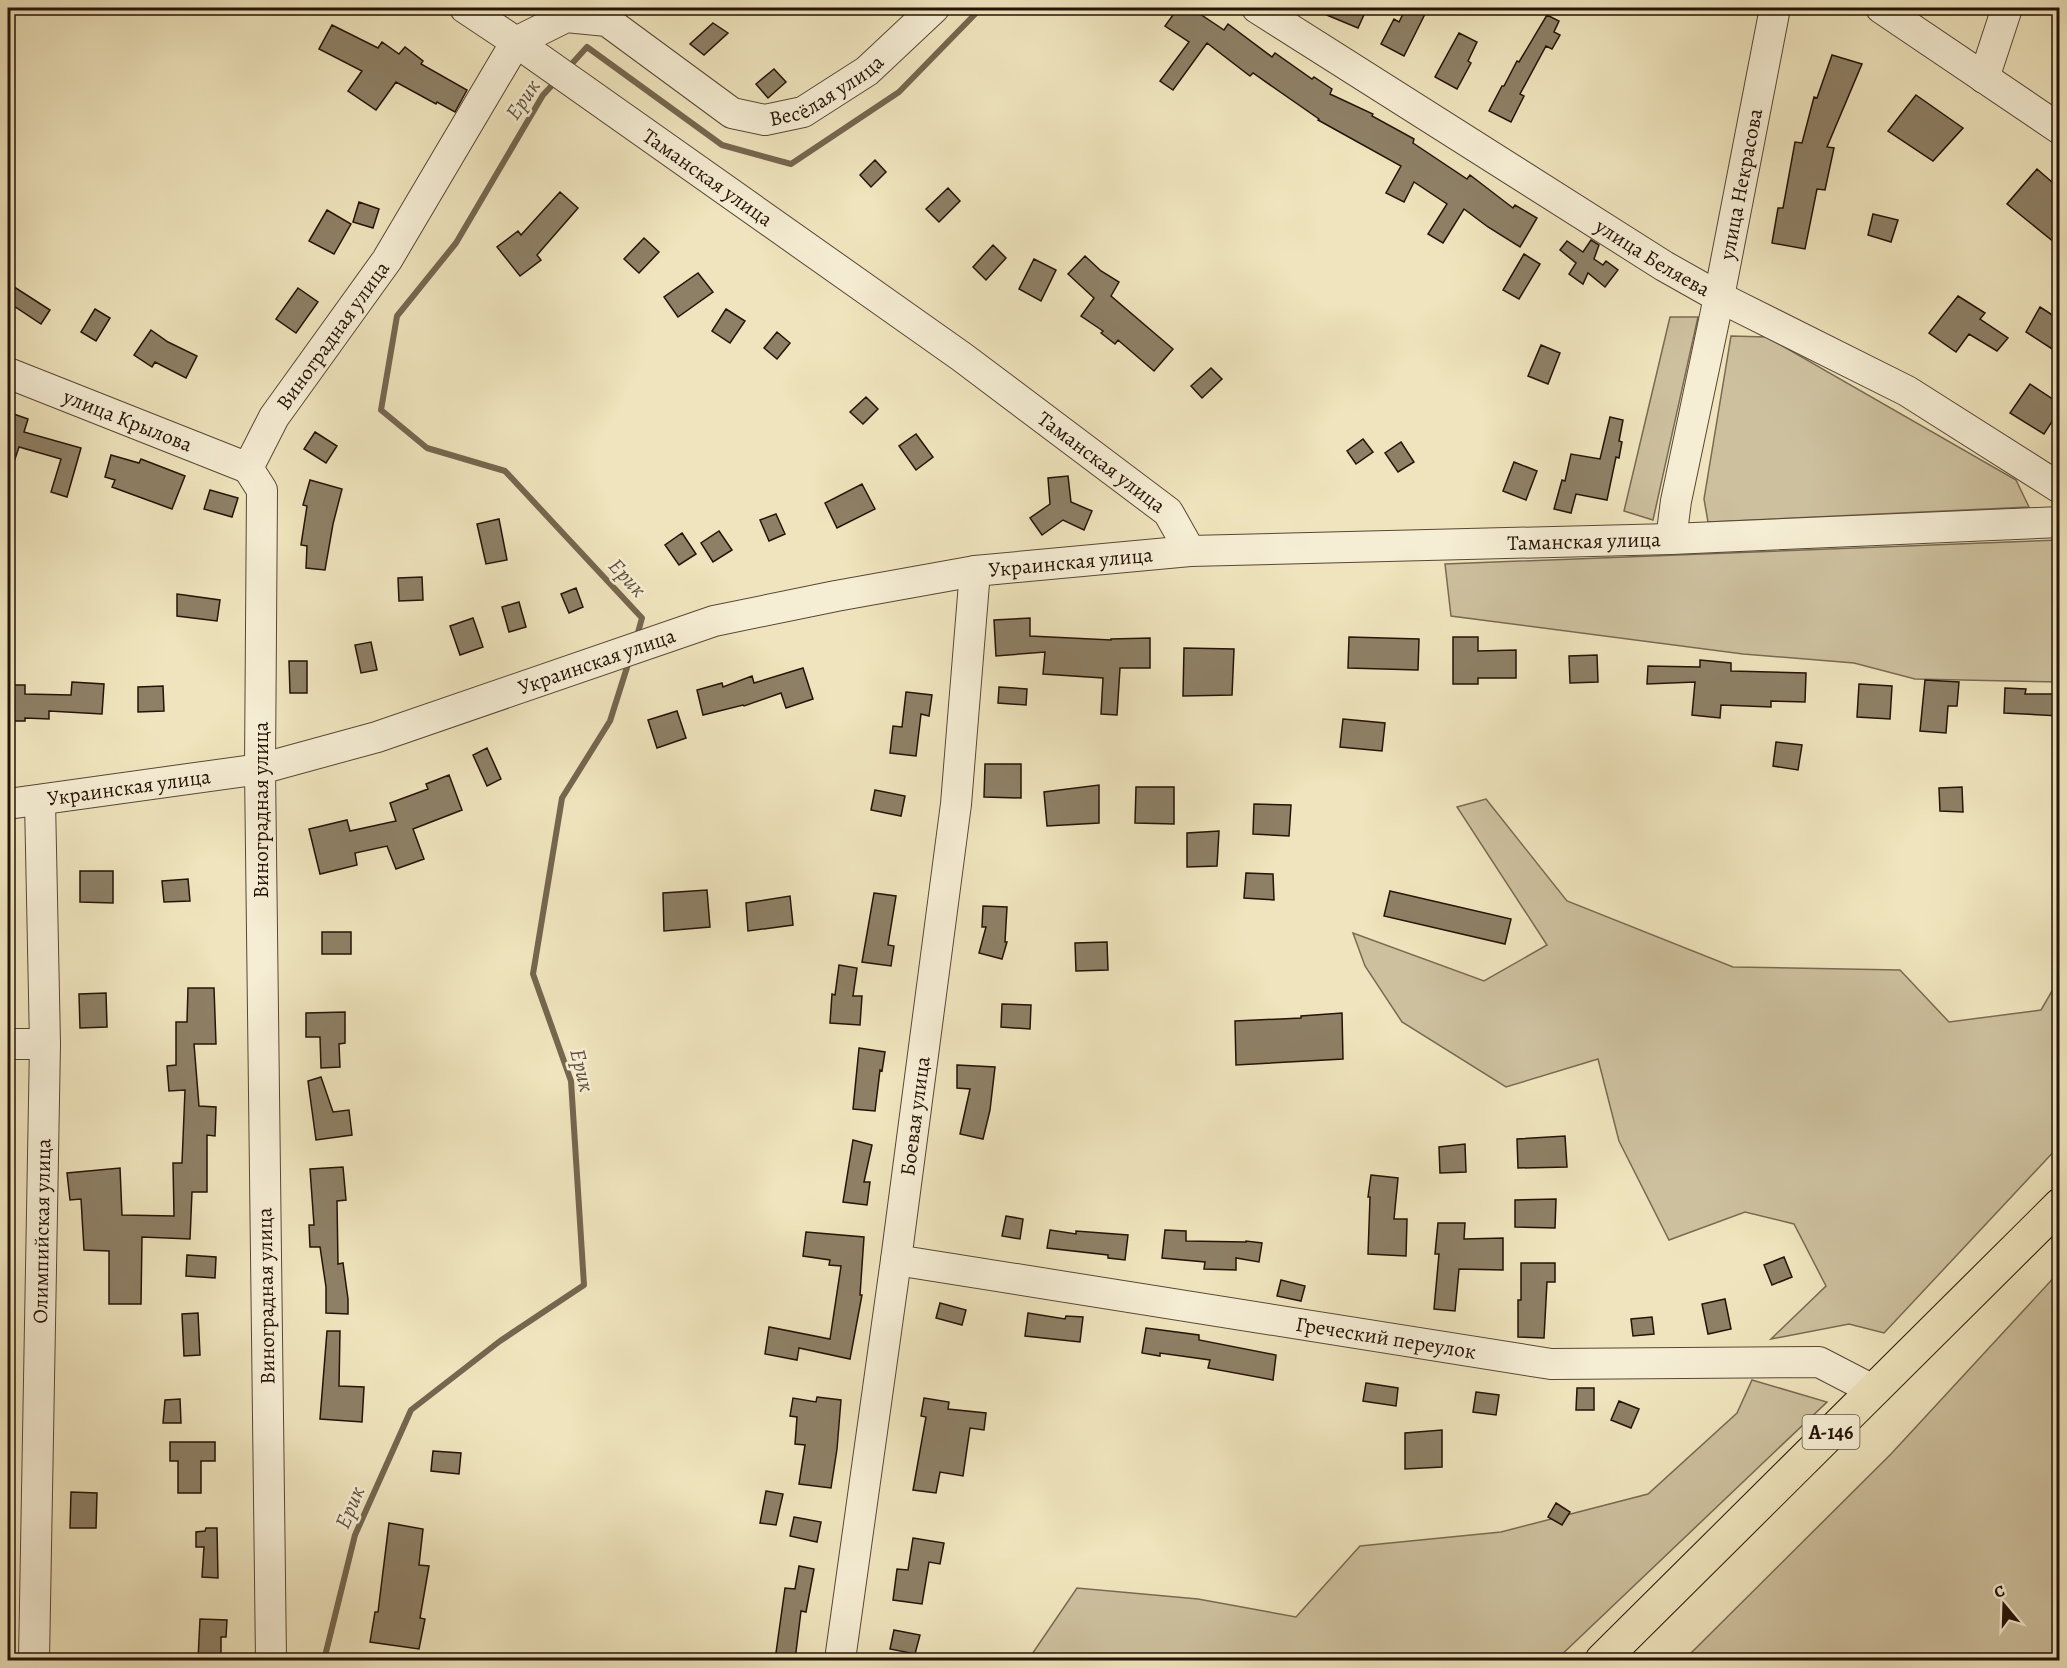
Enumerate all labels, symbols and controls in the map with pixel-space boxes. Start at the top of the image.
street label: Весёлая улица [767,48,890,133]
water label: Ерик [498,73,547,126]
street label: улица Некрасова [1712,106,1769,263]
street label: Таманская улица [637,122,779,233]
street label: улица Беляева [1589,211,1716,303]
street label: Виноградная улица [270,255,396,415]
street label: улица Крылова [58,382,197,459]
street label: Таманская улица [1032,405,1172,519]
street label: Таманская улица [1507,525,1661,557]
street label: Украинская улица [987,540,1154,584]
water label: Ерик [601,552,653,604]
street label: Украинская улица [514,621,679,701]
street label: Виноградная улица [247,721,275,899]
street label: Украинская улица [45,762,213,812]
water label: Ерик [562,1045,602,1095]
street label: Боевая улица [893,1054,937,1178]
street label: Олимпийская улица [26,1138,57,1324]
street label: Виноградная улица [250,1207,282,1385]
street label: Греческий переулок [1294,1310,1478,1366]
road number: А-146 [1802,1415,1860,1449]
water label: Ерик [328,1481,372,1533]
north arrow [1974,1575,2034,1635]
text: С [1991,1580,2008,1604]

